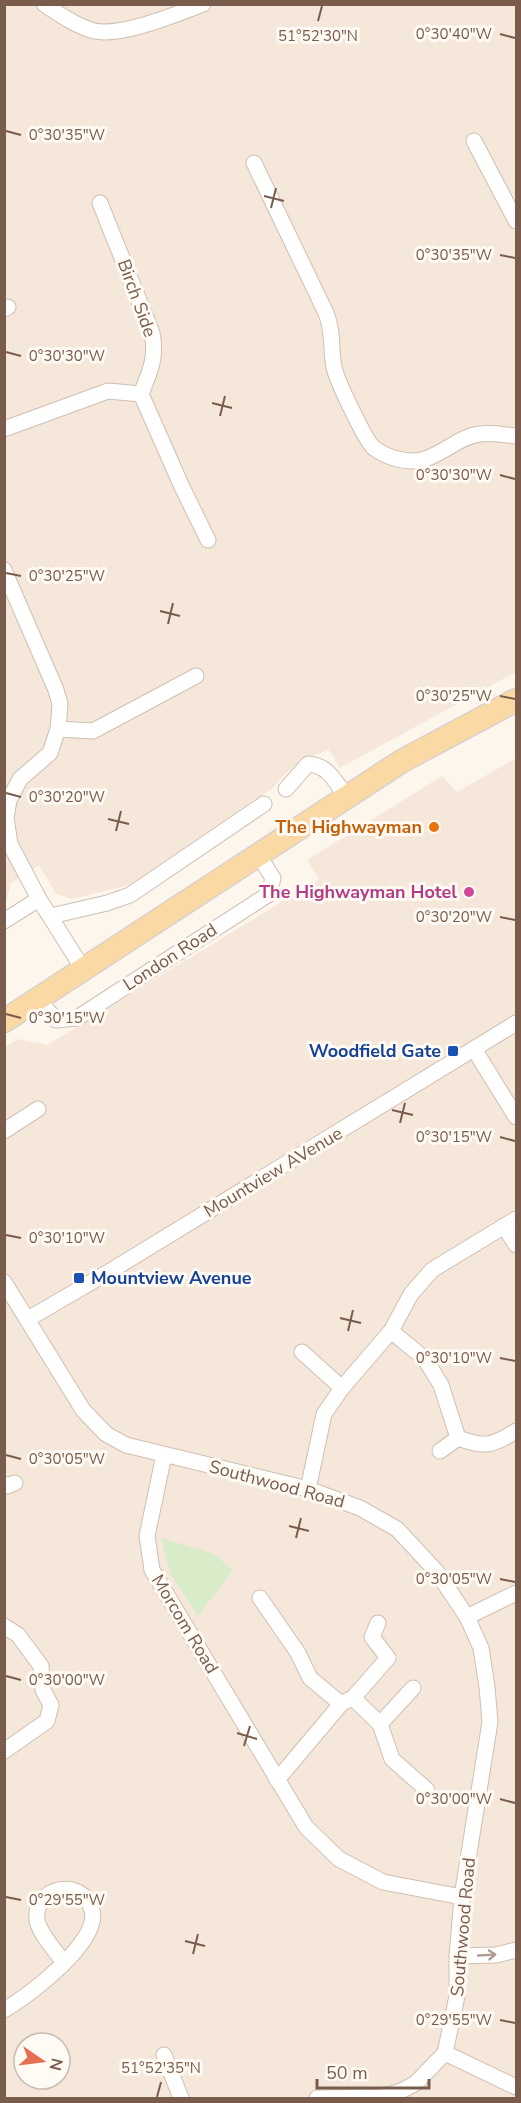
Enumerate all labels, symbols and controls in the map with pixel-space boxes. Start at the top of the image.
text: 0°30'40"W [416,24,493,44]
text: 51°52'30"N [278,26,358,46]
text: 0°30'35"W [29,125,106,145]
text: 0°30'35"W [416,245,493,265]
street label: Birch Side [112,256,162,340]
text: 0°30'30"W [29,346,106,366]
text: 0°30'30"W [416,465,493,485]
text: 0°30'25"W [29,566,106,586]
text: 0°30'25"W [416,686,493,706]
text: 0°30'20"W [29,787,106,807]
place label: The Highwayman [275,815,422,839]
marker: The Highwayman [427,820,441,834]
place label: The Highwayman Hotel [259,880,457,904]
marker: The Highwayman Hotel [462,885,476,899]
text: 0°30'20"W [416,907,493,927]
street label: London Road [119,918,221,996]
text: 0°30'15"W [29,1008,106,1028]
place label: Woodfield Gate [309,1039,441,1063]
marker: Woodfield Gate [446,1044,460,1058]
street label: Mountview AVenue [199,1121,347,1223]
text: 0°30'15"W [416,1127,493,1147]
text: 0°30'10"W [29,1228,106,1248]
place label: Mountview Avenue [91,1266,252,1290]
marker: Mountview Avenue [72,1271,86,1285]
text: 0°30'10"W [416,1348,493,1368]
text: 0°30'05"W [29,1449,106,1469]
street label: Southwood Road [206,1454,348,1514]
text: 0°30'05"W [416,1569,493,1589]
street label: Morcom Road [146,1570,224,1678]
text: 0°30'00"W [29,1670,106,1690]
text: 0°30'00"W [416,1789,493,1809]
street label: Southwood Road [445,1856,481,1998]
text: 0°29'55"W [29,1890,106,1910]
one-way arrow [477,1950,497,1961]
text: 0°29'55"W [416,2010,493,2030]
north arrow [12,2031,72,2091]
scale bar [317,2052,430,2090]
text: N [43,2056,68,2073]
text: 51°52'35"N [121,2058,201,2078]
text: 50 m [326,2061,368,2085]

